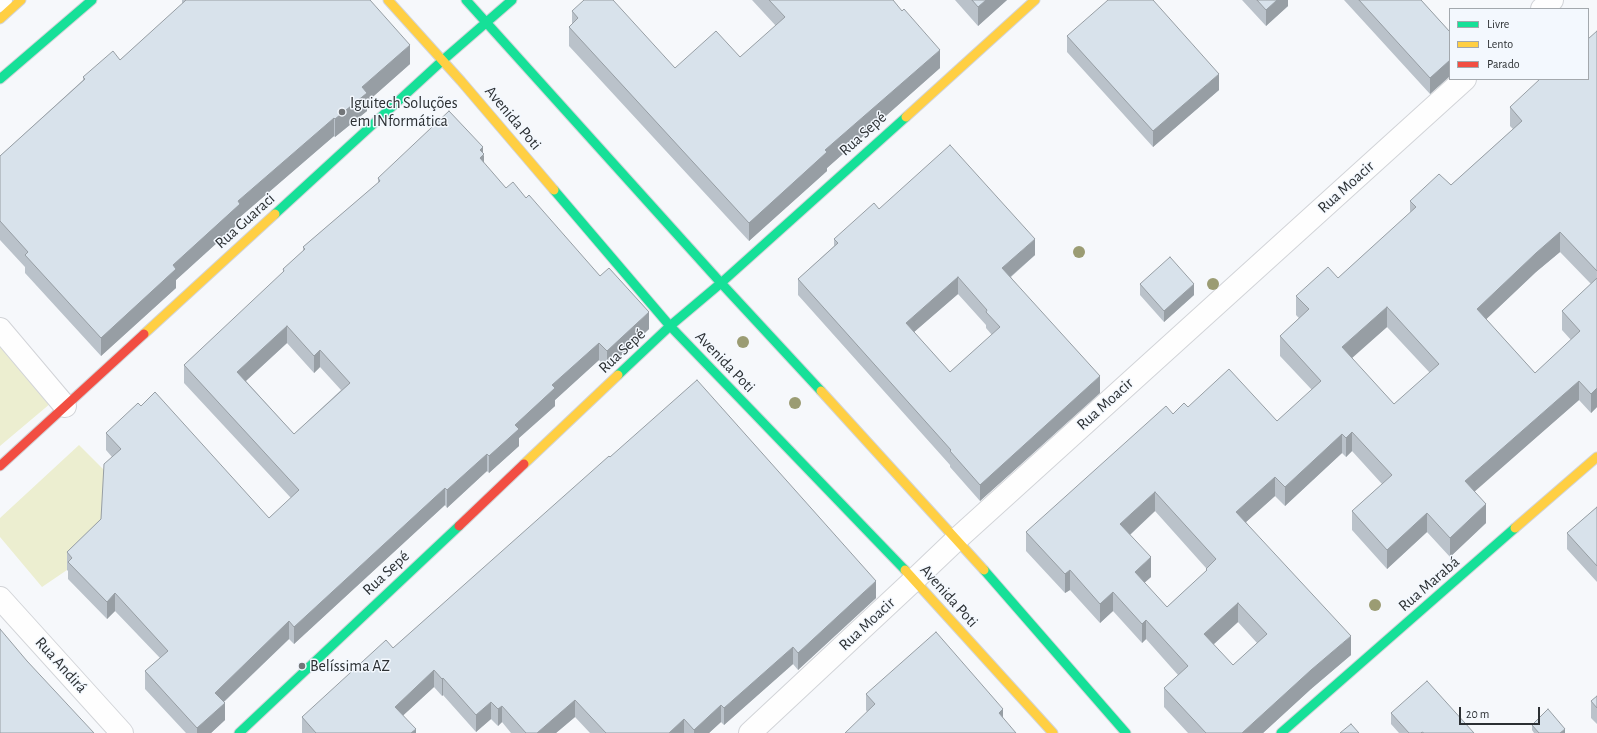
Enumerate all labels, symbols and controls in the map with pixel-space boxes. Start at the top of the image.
legend [1449,8,1589,80]
text: Livre [1487,18,1509,30]
text: Lento [1487,38,1513,50]
text: Parado [1487,58,1520,70]
street label: Avenida Poti [481,82,545,154]
place label: Iguitech Soluções em INformática [350,93,458,131]
marker: Iguitech Soluções em INformática [337,107,347,117]
street label: Rua Sepé [835,108,891,160]
street label: Rua Moacir [1314,157,1378,217]
street label: Rua Guaraci [211,189,279,253]
street label: Rua Sepé [595,325,649,377]
street label: Avenida Poti [691,327,759,397]
street label: Rua Moacir [1073,374,1137,434]
street label: Rua Sepé [359,547,413,599]
street label: Rua Marabá [1395,552,1463,616]
street label: Avenida Poti [916,561,982,631]
street label: Rua Moacir [835,593,899,655]
street label: Rua Andirá [31,633,91,697]
place label: Belíssima AZ [310,656,390,676]
marker: Belíssima AZ [297,661,307,671]
scale bar [1461,699,1542,725]
text: 20 m [1466,708,1489,720]

